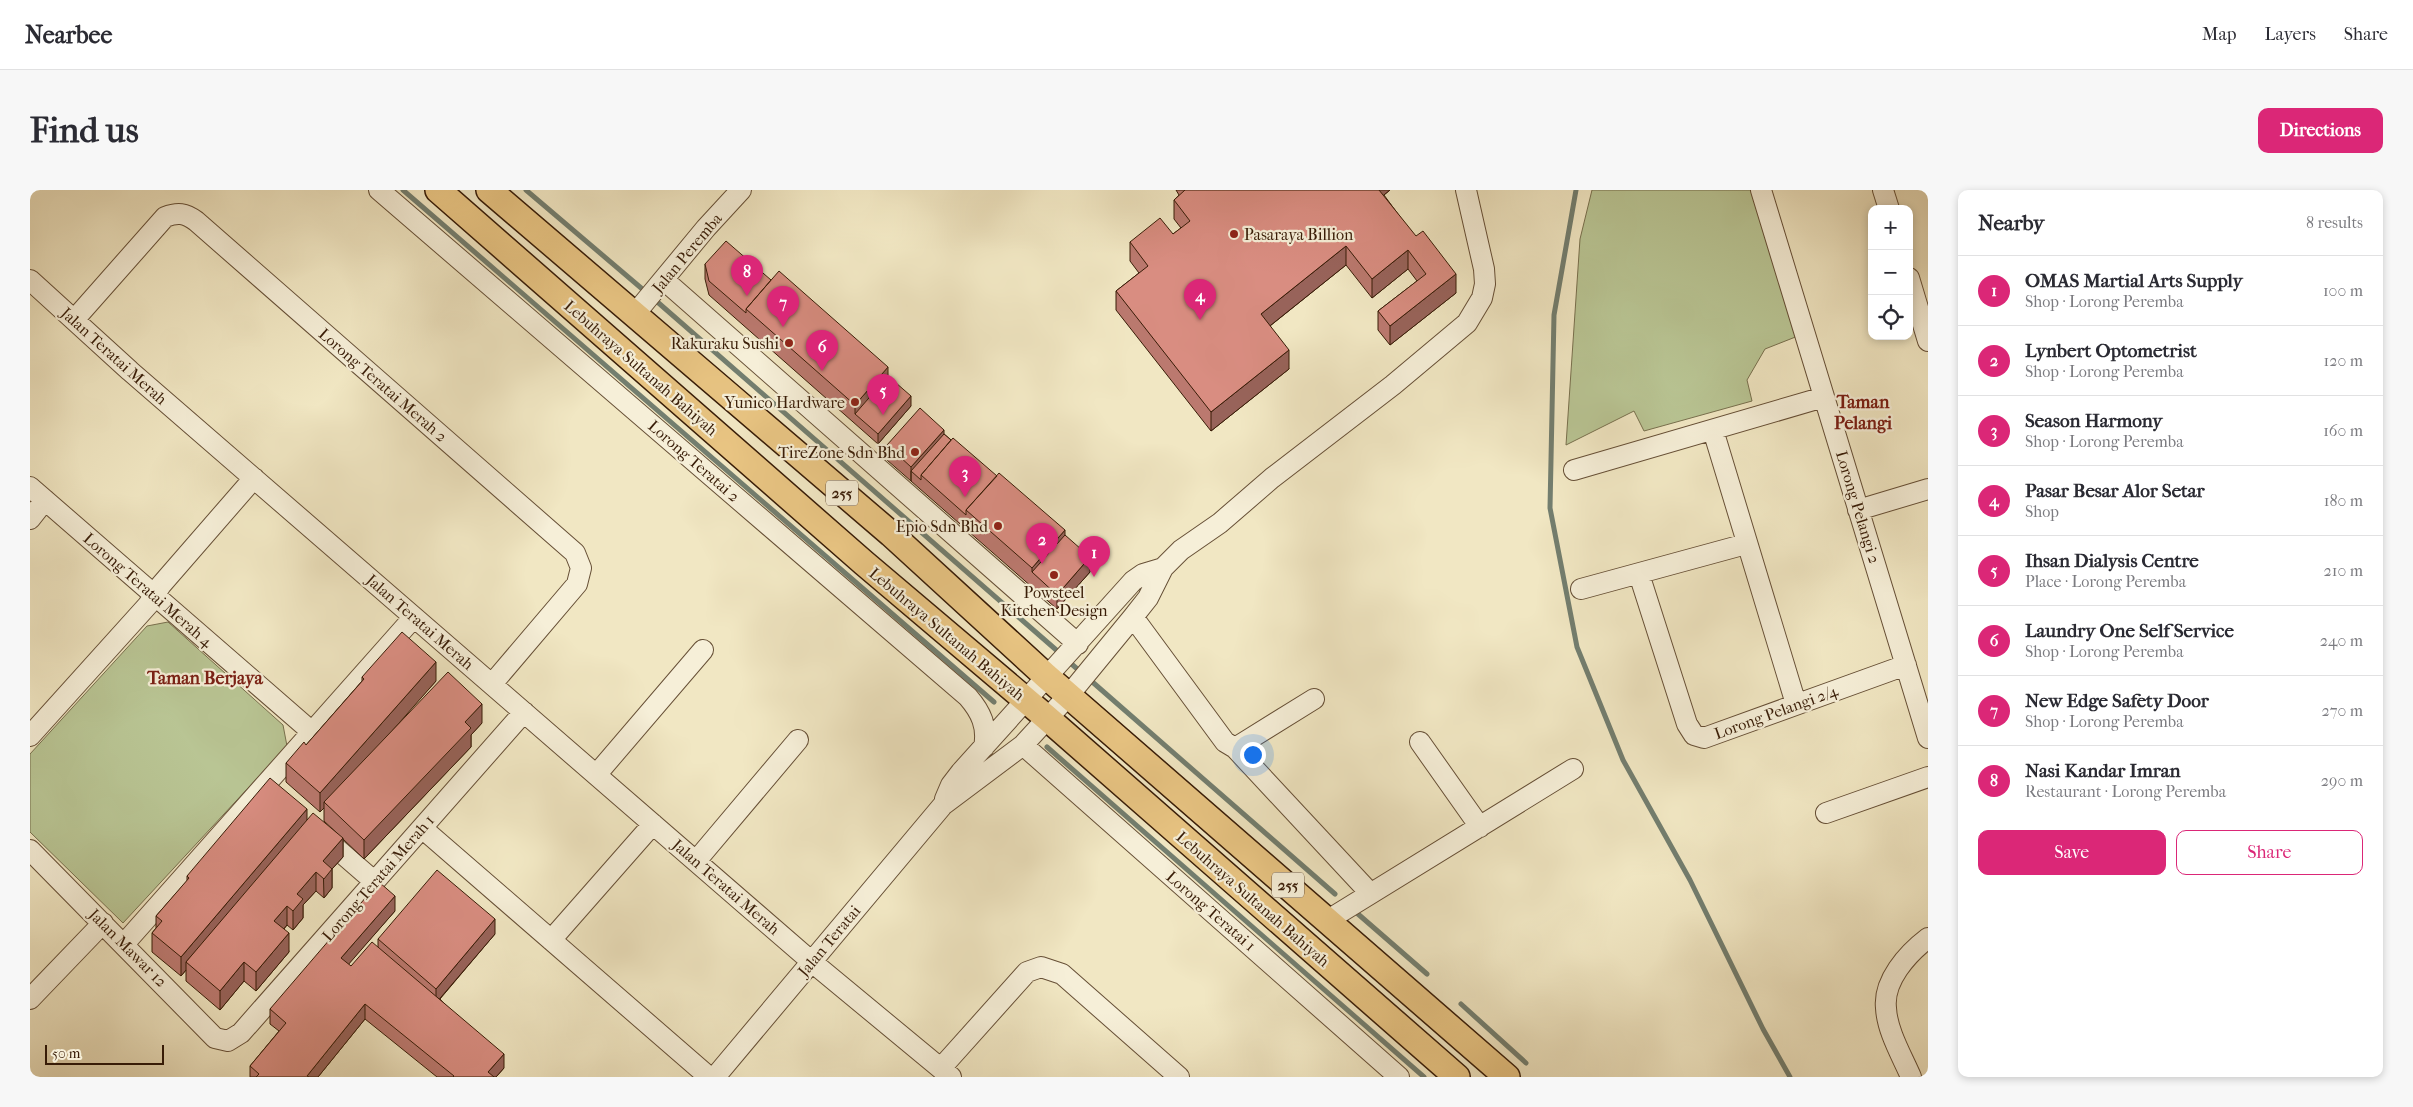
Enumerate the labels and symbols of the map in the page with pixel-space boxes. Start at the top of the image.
street label: Jalan Peremba [647,209,726,298]
place label: Pasaraya Billion [1244,225,1354,244]
marker: Pasaraya Billion [1228,228,1240,240]
pin: 8 [731,255,763,296]
pin: 4 [1184,279,1216,320]
pin: 7 [767,286,799,327]
street label: Lebuhraya Sultanah Bahiyah [560,296,722,440]
street label: Jalan Teratai Merah [56,302,171,409]
street label: Lorong Teratai Merah 2 [315,324,451,446]
pin: 6 [806,330,838,371]
place label: Rakuraku Sushi [671,334,779,353]
marker: Rakuraku Sushi [783,337,795,349]
pin: 5 [867,374,899,415]
district label: Taman Pelangi [1834,392,1893,434]
place label: Yunico Hardware [724,393,845,412]
marker: Yunico Hardware [849,396,861,408]
street label: Lorong Teratai 2 [644,416,744,506]
place label: TireZone Sdn Bhd [778,443,905,462]
marker: TireZone Sdn Bhd [909,446,921,458]
street label: Lorong Pelangi 2 [1832,448,1884,566]
pin: 3 [949,456,981,497]
road number: 255 [826,480,858,506]
place label: Epio Sdn Bhd [896,517,988,536]
marker: Epio Sdn Bhd [992,520,1004,532]
pin: 2 [1026,523,1058,564]
street label: Lorong Teratai Merah 4 [80,529,217,652]
pin: 1 [1078,536,1110,577]
street label: Lebuhraya Sultanah Bahiyah [866,563,1028,705]
street label: Jalan Teratai Merah [361,569,478,674]
marker: Powsteel Kitchen Design [1048,569,1060,581]
place label: Powsteel Kitchen Design [1000,583,1108,620]
district label: Taman Berjaya [146,668,263,689]
street label: Lorong Pelangi 2/4 [1712,681,1841,743]
your location [1240,742,1266,768]
street label: Lorong Teratai Merah 1 [318,811,438,945]
street label: Lebuhraya Sultanah Bahiyah [1172,827,1334,971]
street label: Jalan Teratai Merah [667,834,784,939]
street label: Lorong Teratai 1 [1162,867,1260,955]
road number: 255 [1272,872,1304,898]
street label: Jalan Teratai [792,901,864,982]
street label: Jalan Mawar 12 [84,904,171,991]
scale bar [45,1042,164,1065]

